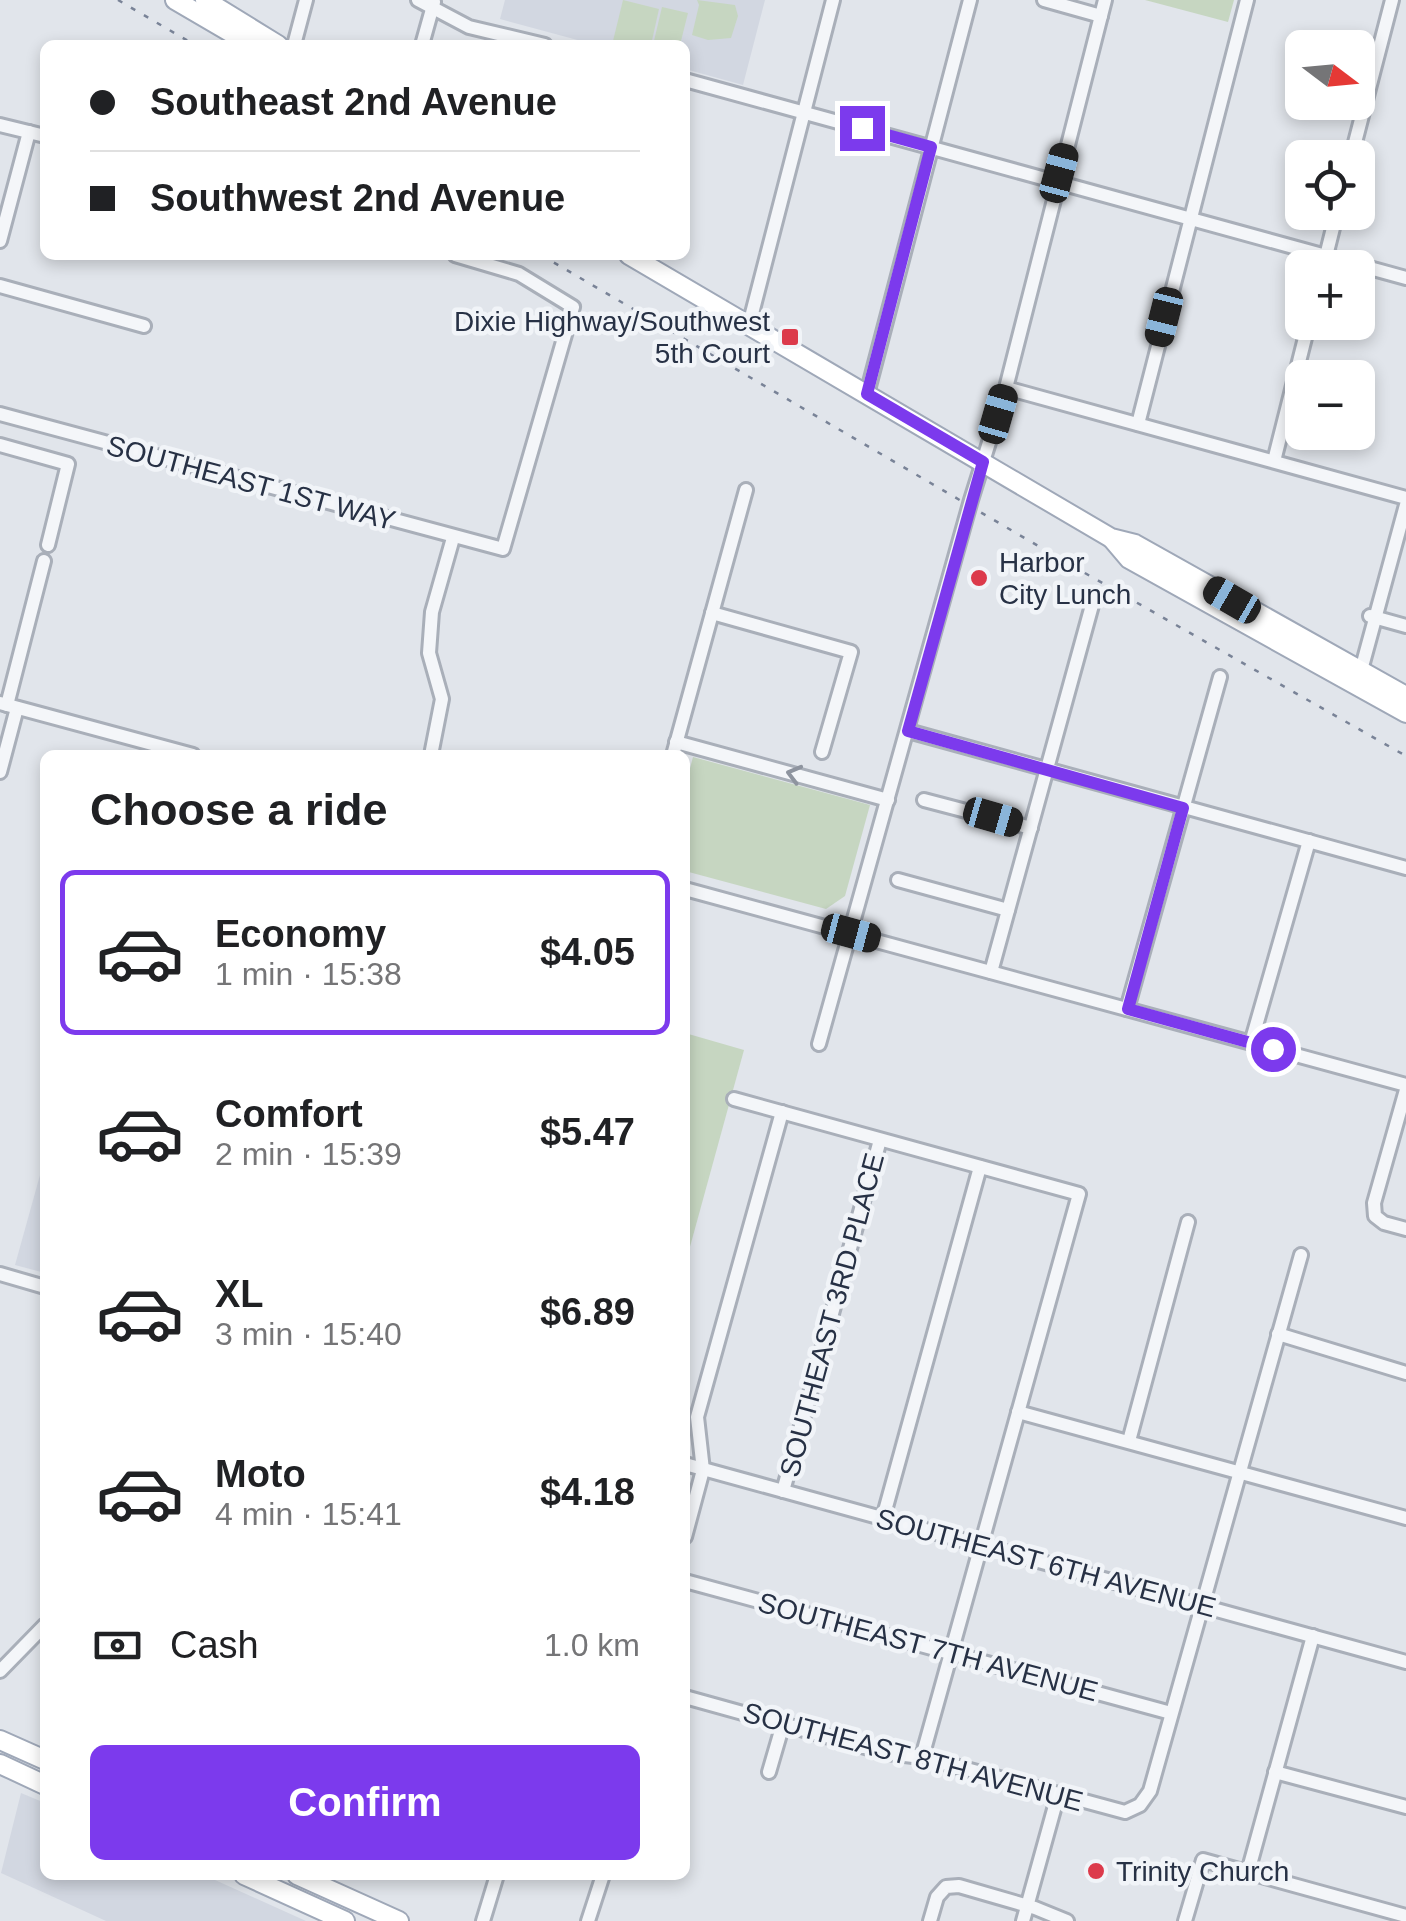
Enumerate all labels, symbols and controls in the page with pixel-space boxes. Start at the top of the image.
north arrow [1285,30,1375,120]
map controls [1285,30,1375,450]
text: Southeast 2nd Avenue [150,81,557,123]
route end [840,106,885,151]
car [1037,140,1081,206]
button: locate [1285,140,1375,230]
text: Southwest 2nd Avenue [150,177,565,219]
button: + [1285,250,1375,340]
car [1142,284,1186,350]
place label: Dixie Highway/Southwest 5th Court [454,306,770,369]
marker: Dixie Highway/Southwest 5th Court [779,326,801,348]
button: − [1285,360,1375,450]
car [975,381,1021,447]
street label: SOUTHEAST 1ST WAY [103,430,399,537]
place label: Harbor City Lunch [999,547,1131,610]
marker: Harbor City Lunch [968,567,990,589]
car [1199,572,1265,628]
one-way arrow [786,764,803,785]
text: Choose a ride [90,784,388,835]
car [960,794,1026,840]
icon: car [95,908,185,998]
car [818,911,884,955]
text: Economy [215,913,386,955]
text: $4.05 [540,931,635,973]
text: 1 min · 15:38 [215,956,402,992]
route start [1251,1027,1296,1072]
icon: car [95,1088,185,1178]
text: Comfort [215,1093,363,1135]
text: $5.47 [540,1111,635,1153]
text: 2 min · 15:39 [215,1136,402,1172]
street label: SOUTHEAST 3RD PLACE [774,1150,890,1480]
icon: car [95,1268,185,1358]
text: XL [215,1273,264,1315]
text: $6.89 [540,1291,635,1333]
text: 3 min · 15:40 [215,1316,402,1352]
icon: car [95,1448,185,1538]
text: Moto [215,1453,306,1495]
text: $4.18 [540,1471,635,1513]
text: 4 min · 15:41 [215,1496,402,1532]
street label: SOUTHEAST 6TH AVENUE [873,1503,1219,1623]
street label: SOUTHEAST 7TH AVENUE [755,1587,1101,1707]
icon: cash [90,1618,145,1673]
text: Cash [170,1624,259,1666]
text: 1.0 km [544,1627,640,1663]
street label: SOUTHEAST 8TH AVENUE [740,1697,1086,1817]
button: Confirm [90,1745,640,1860]
place label: Trinity Church [1116,1856,1289,1887]
marker: Trinity Church [1085,1860,1107,1882]

